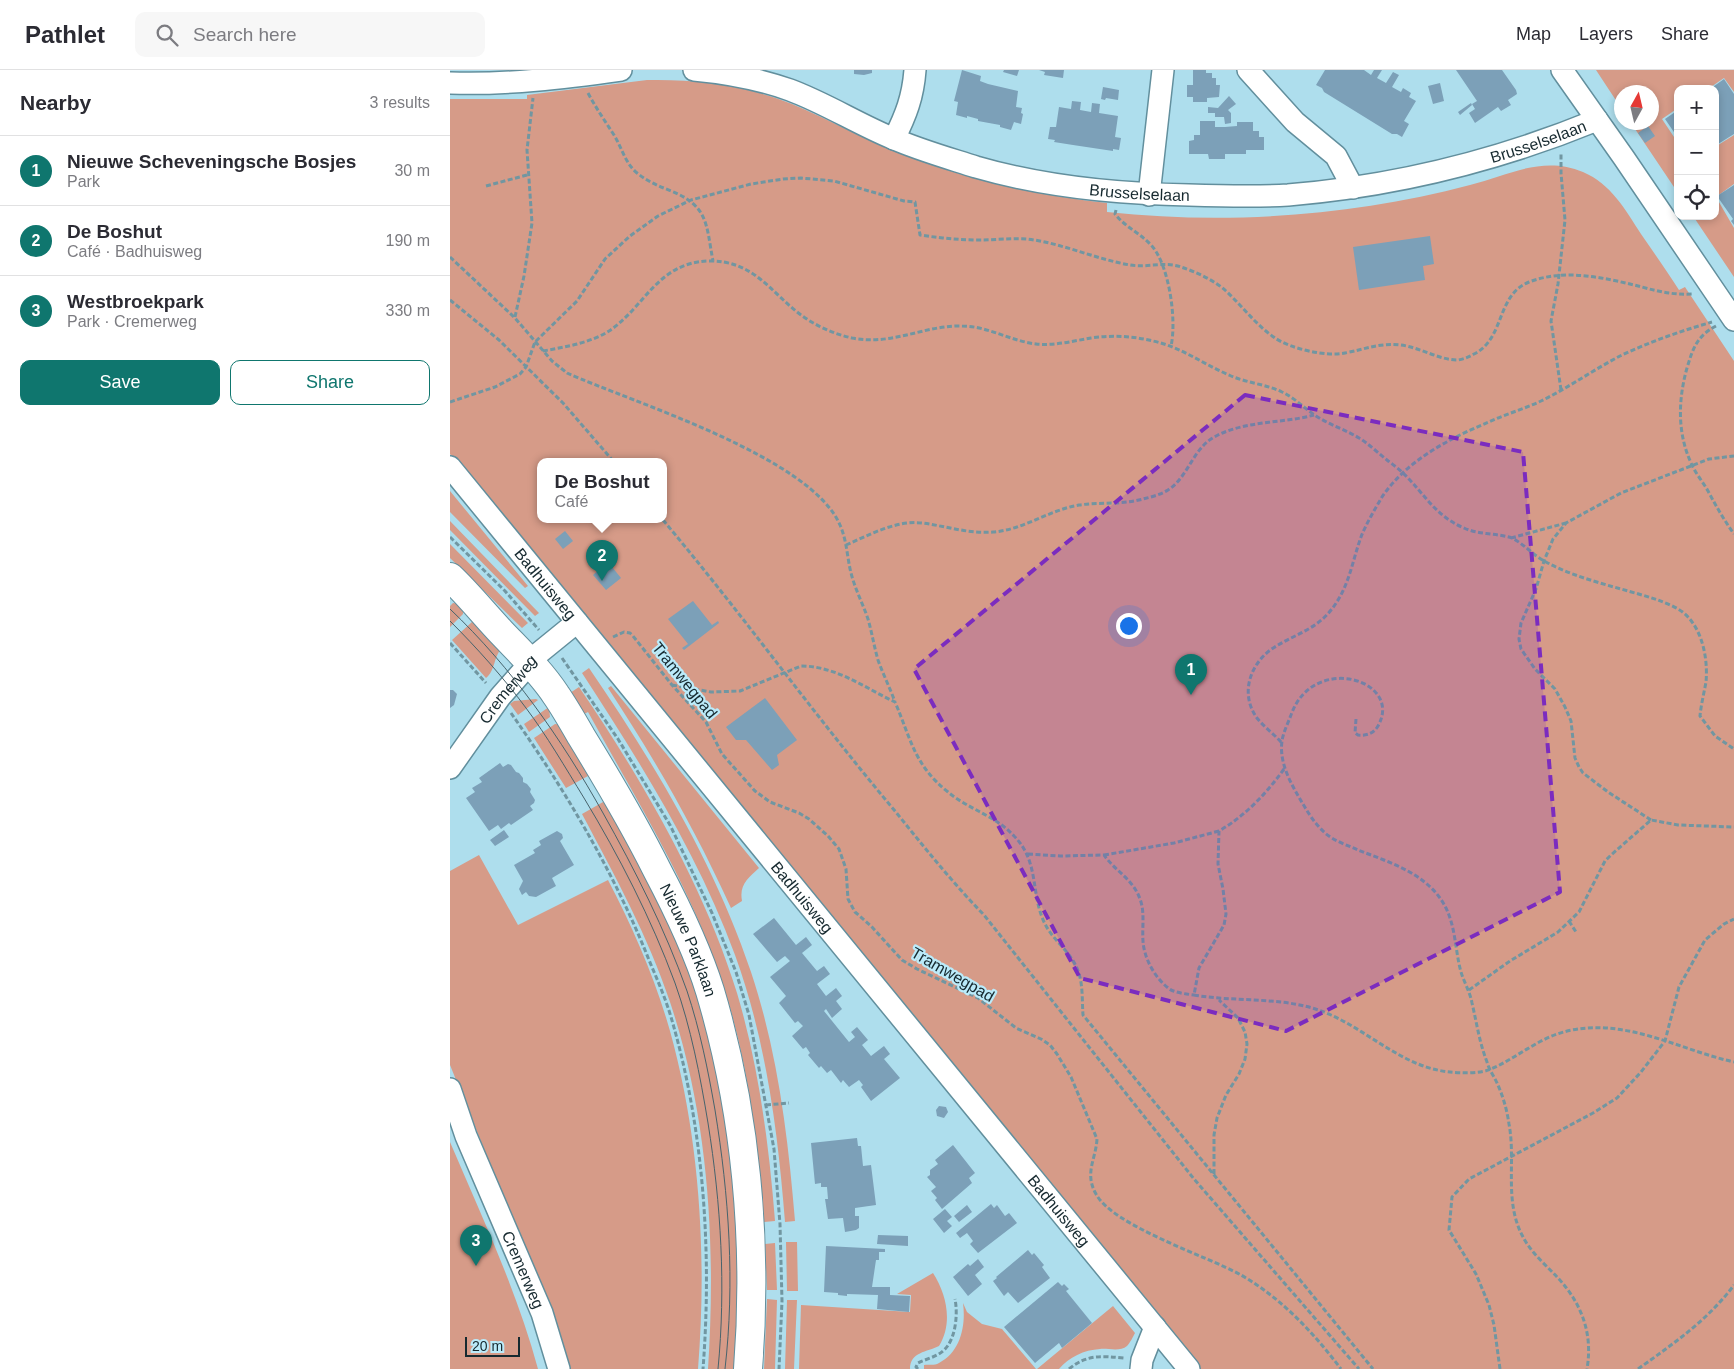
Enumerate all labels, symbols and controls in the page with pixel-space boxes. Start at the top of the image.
search box [135,12,485,57]
text: Pathlet [25,21,105,48]
icon: search [153,21,181,49]
text: Search here [193,24,297,45]
text: Map [1516,24,1551,44]
text: Layers [1579,24,1633,44]
text: Share [1661,24,1709,44]
north arrow [1614,85,1659,130]
map controls [1674,85,1719,220]
button: + [1674,85,1719,130]
text: Nearby [20,91,91,114]
text: 3 results [370,94,430,111]
street label: Brusselselaan [1488,117,1589,166]
button: − [1674,130,1719,175]
text: Nieuwe Scheveningsche Bosjes [67,151,356,172]
text: 1 [32,162,40,179]
text: 30 m [394,162,430,179]
text: Park [67,173,100,190]
button: locate [1674,175,1719,220]
street label: Brusselselaan [1089,181,1190,204]
text: De Boshut [67,221,162,242]
text: 2 [32,232,40,249]
text: 190 m [386,232,430,249]
text: Café · Badhuisweg [67,243,202,260]
text: Westbroekpark [67,291,204,312]
text: 3 [32,302,40,319]
text: 330 m [386,302,430,319]
text: Park · Cremerweg [67,313,197,330]
button: Save [20,360,220,405]
button: Share [230,360,430,405]
popup [537,458,667,523]
text: De Boshut [555,471,650,492]
text: Café [555,493,588,510]
pin: 2 [586,540,618,581]
street label: Badhuisweg [511,545,580,623]
your location [1116,613,1142,639]
street label: Tramwegpad [649,639,720,722]
street label: Cremerweg [476,651,539,727]
pin: 1 [1175,654,1207,695]
street label: Badhuisweg [768,858,836,937]
street label: Nieuwe Parklaan [657,881,719,999]
street label: Tramwegpad [908,944,997,1005]
street label: Badhuisweg [1024,1172,1093,1250]
pin: 3 [460,1225,492,1266]
street label: Cremerweg [499,1228,547,1311]
scale bar [465,1334,520,1357]
text: 20 m [472,1338,503,1354]

